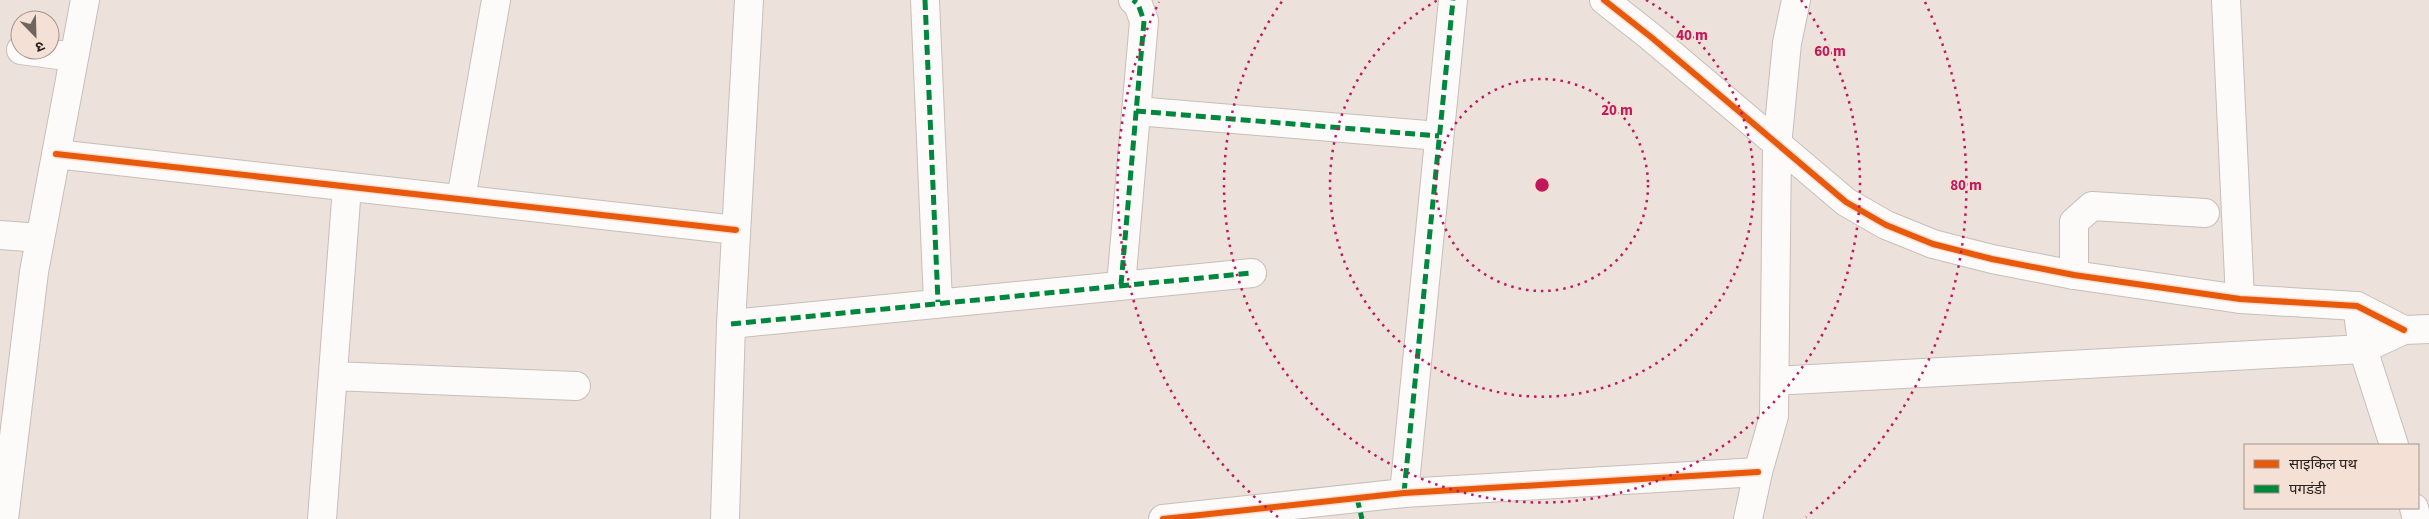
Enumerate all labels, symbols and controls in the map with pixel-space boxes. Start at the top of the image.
north arrow [10,10,60,60]
text: 40 m [1676,25,1708,46]
text: उ [31,35,47,57]
text: 60 m [1814,41,1846,62]
text: 20 m [1601,100,1633,121]
text: 80 m [1950,175,1982,196]
centre of rings [1533,176,1551,194]
legend [2244,444,2419,509]
text: साइकिल पथ [2289,454,2357,475]
text: पगडंडी [2289,479,2327,500]

